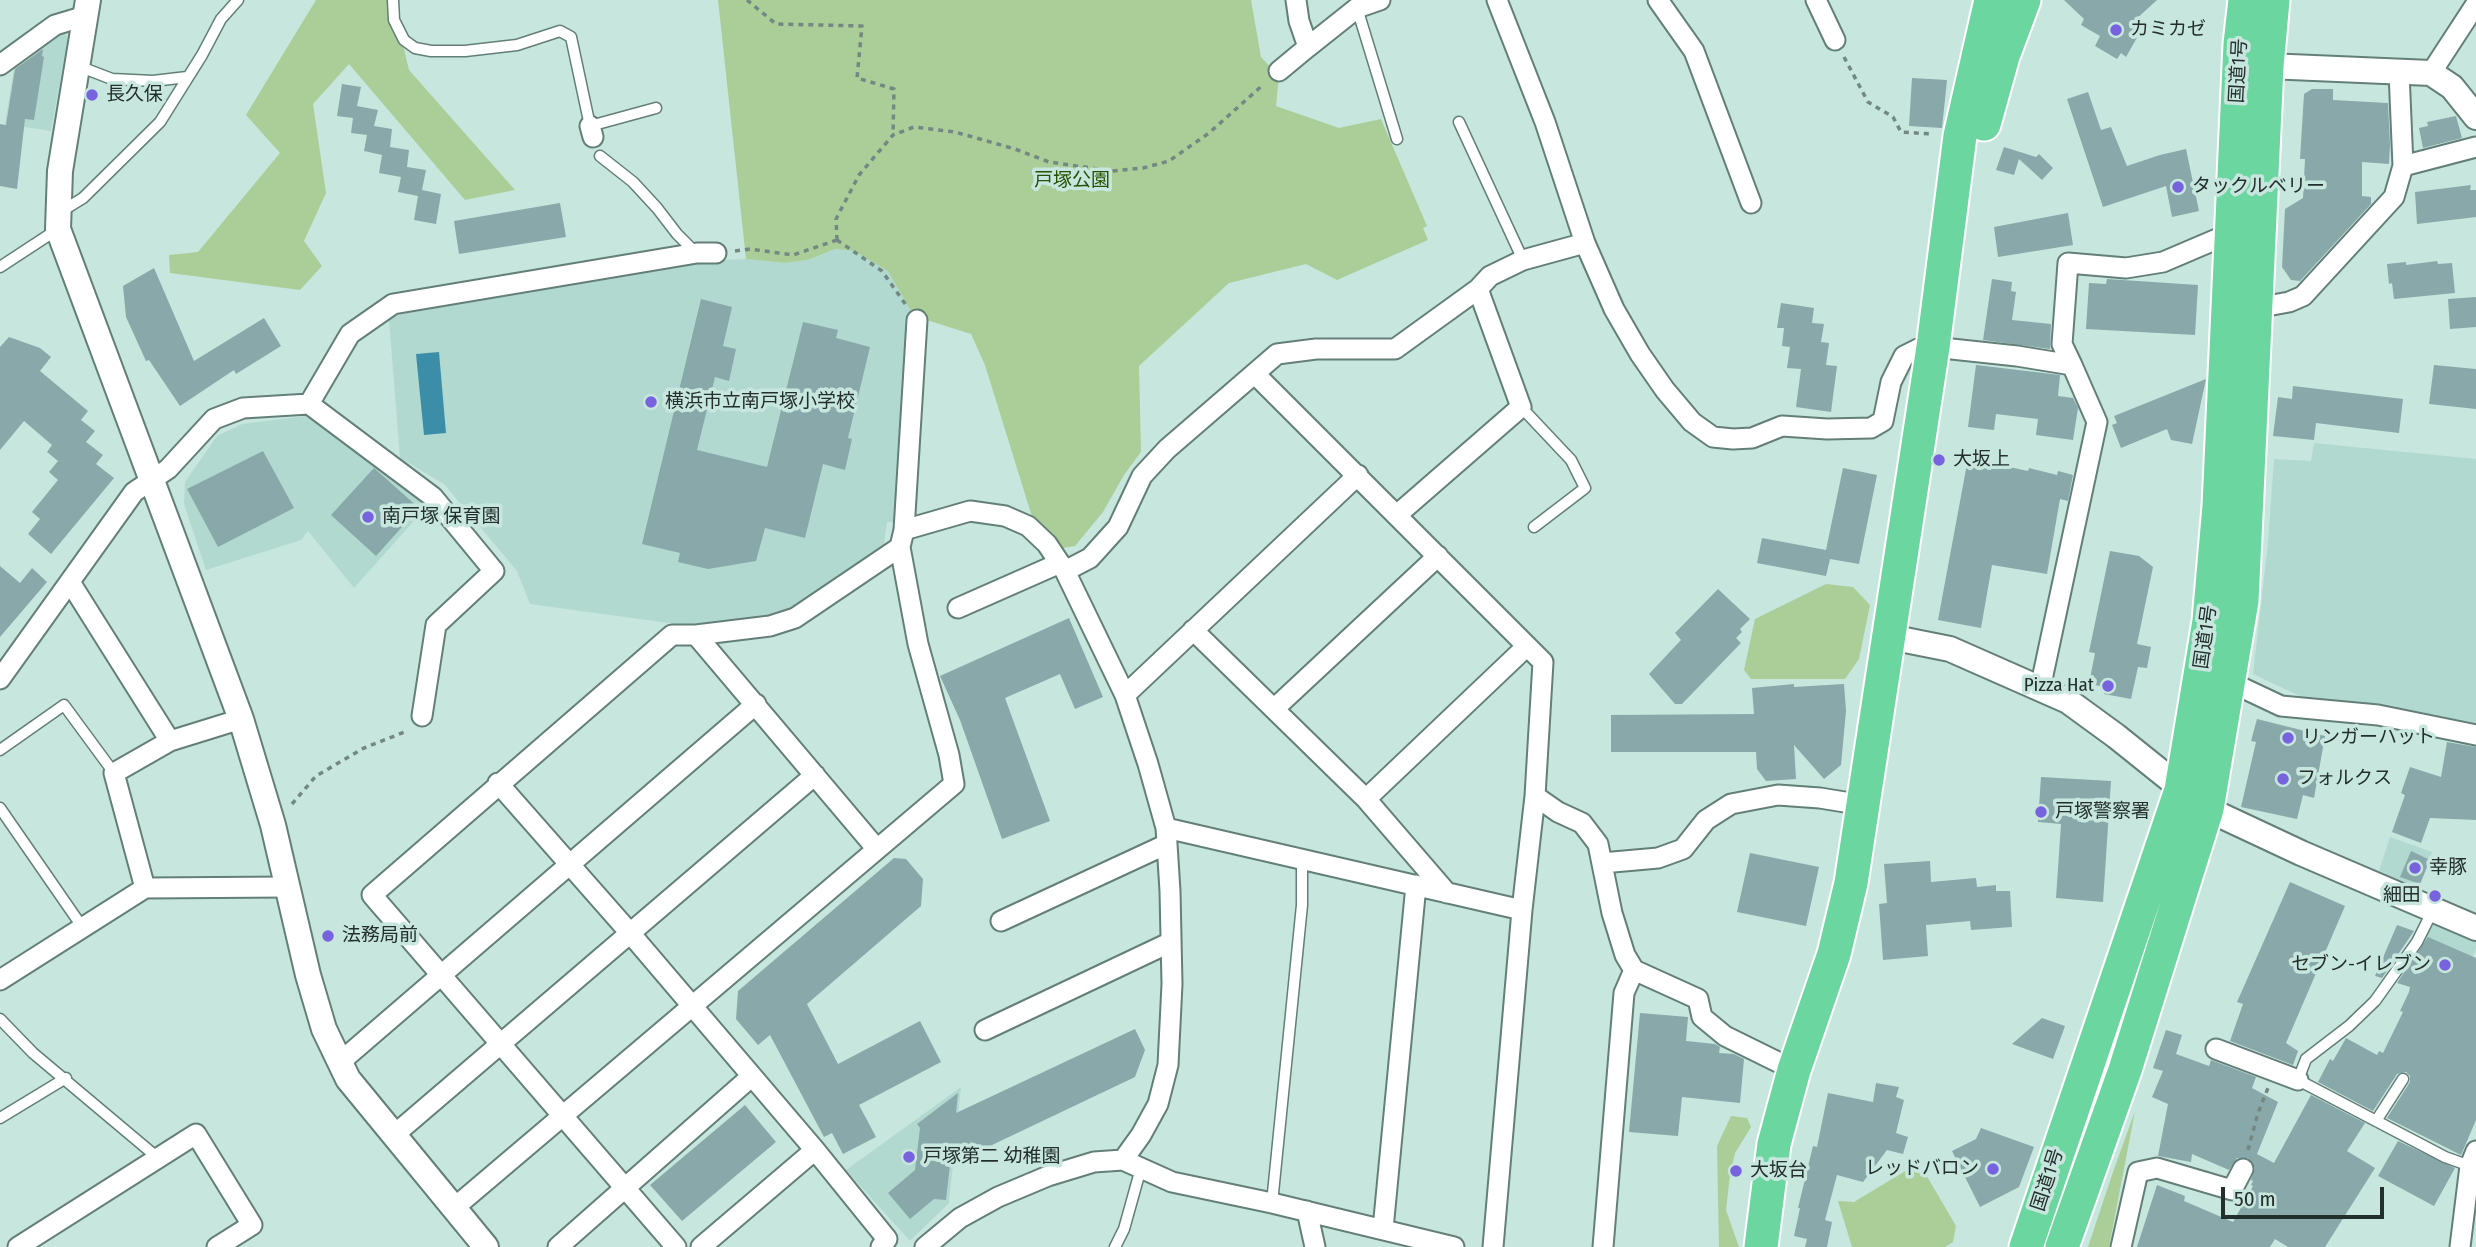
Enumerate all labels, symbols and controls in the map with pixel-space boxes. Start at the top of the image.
place label: カミカゼ [2130,19,2206,41]
marker: カミカゼ [2108,22,2124,38]
street label: 国道1号 [2226,38,2252,104]
place label: 長久保 [106,84,163,106]
marker: 長久保 [84,87,100,103]
park label: 戸塚公園 [1034,170,1110,192]
place label: タックルベリー [2192,176,2325,198]
marker: タックルベリー [2170,179,2186,195]
place label: 横浜市立南戸塚小学校 [665,391,855,413]
marker: 横浜市立南戸塚小学校 [643,394,659,410]
place label: 大坂上 [1953,449,2010,471]
marker: 大坂上 [1931,452,1947,468]
place label: 南戸塚 保育園 [382,506,500,528]
marker: 南戸塚 保育園 [360,509,376,525]
street label: 国道1号 [2190,604,2222,670]
place label: Pizza Hat [2024,675,2094,697]
marker: Pizza Hat [2100,678,2116,694]
place label: リンガーハット [2302,727,2435,749]
marker: リンガーハット [2280,730,2296,746]
place label: フォルクス [2297,768,2392,790]
marker: フォルクス [2275,771,2291,787]
place label: 戸塚警察署 [2055,801,2150,823]
marker: 戸塚警察署 [2033,804,2049,820]
place label: 幸豚 [2429,857,2467,879]
marker: 幸豚 [2407,860,2423,876]
place label: 細田 [2383,885,2421,907]
marker: 細田 [2427,888,2443,904]
place label: 法務局前 [342,925,418,947]
marker: 法務局前 [320,928,336,944]
place label: セブン-イレブン [2291,954,2431,976]
marker: セブン-イレブン [2437,957,2453,973]
place label: 戸塚第二 幼稚園 [923,1146,1060,1168]
street label: 国道1号 [2027,1146,2069,1214]
marker: 戸塚第二 幼稚園 [901,1149,917,1165]
place label: レッドバロン [1865,1158,1979,1180]
place label: 大坂台 [1750,1160,1807,1182]
marker: レッドバロン [1985,1161,2001,1177]
marker: 大坂台 [1728,1163,1744,1179]
scale bar [2224,1174,2387,1218]
text: 50 m [2234,1186,2276,1212]

